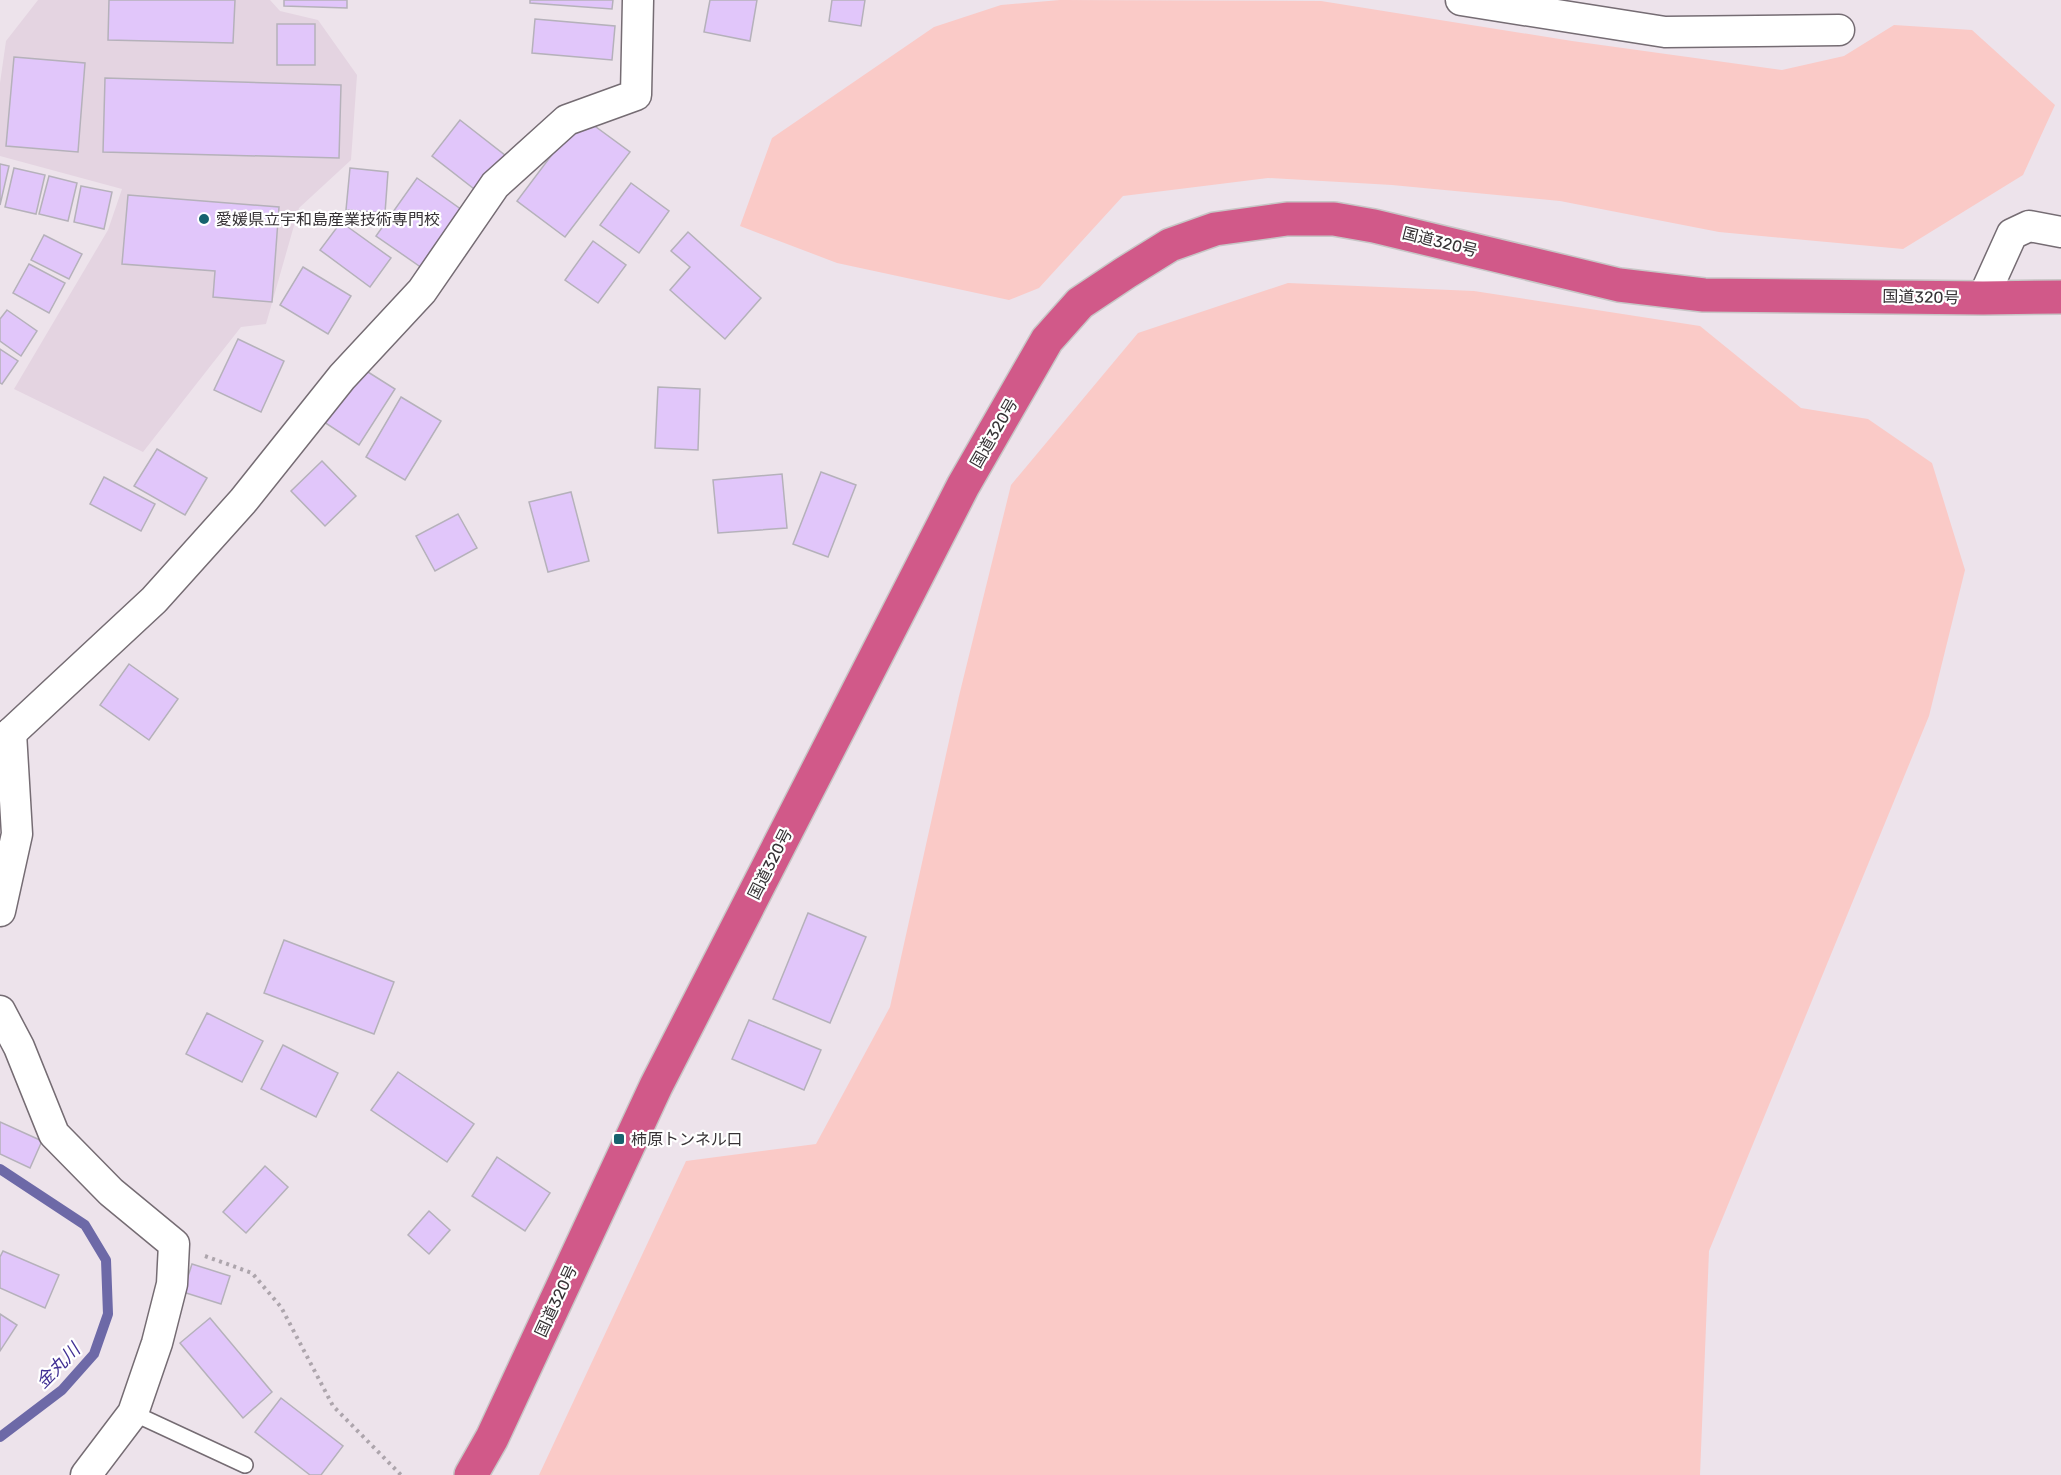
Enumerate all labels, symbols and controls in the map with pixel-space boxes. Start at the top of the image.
place label: 愛媛県立宇和島産業技術専門校 [216,210,440,229]
marker: 愛媛県立宇和島産業技術専門校 [197,212,211,226]
street label: 国道320号 [1400,223,1480,261]
street label: 国道320号 [1882,287,1960,307]
street label: 国道320号 [966,395,1022,471]
street label: 国道320号 [744,825,796,903]
place label: 柿原トンネル口 [631,1130,743,1149]
marker: 柿原トンネル口 [612,1132,626,1146]
street label: 国道320号 [531,1262,581,1340]
water label: 金丸川 [31,1337,86,1393]

